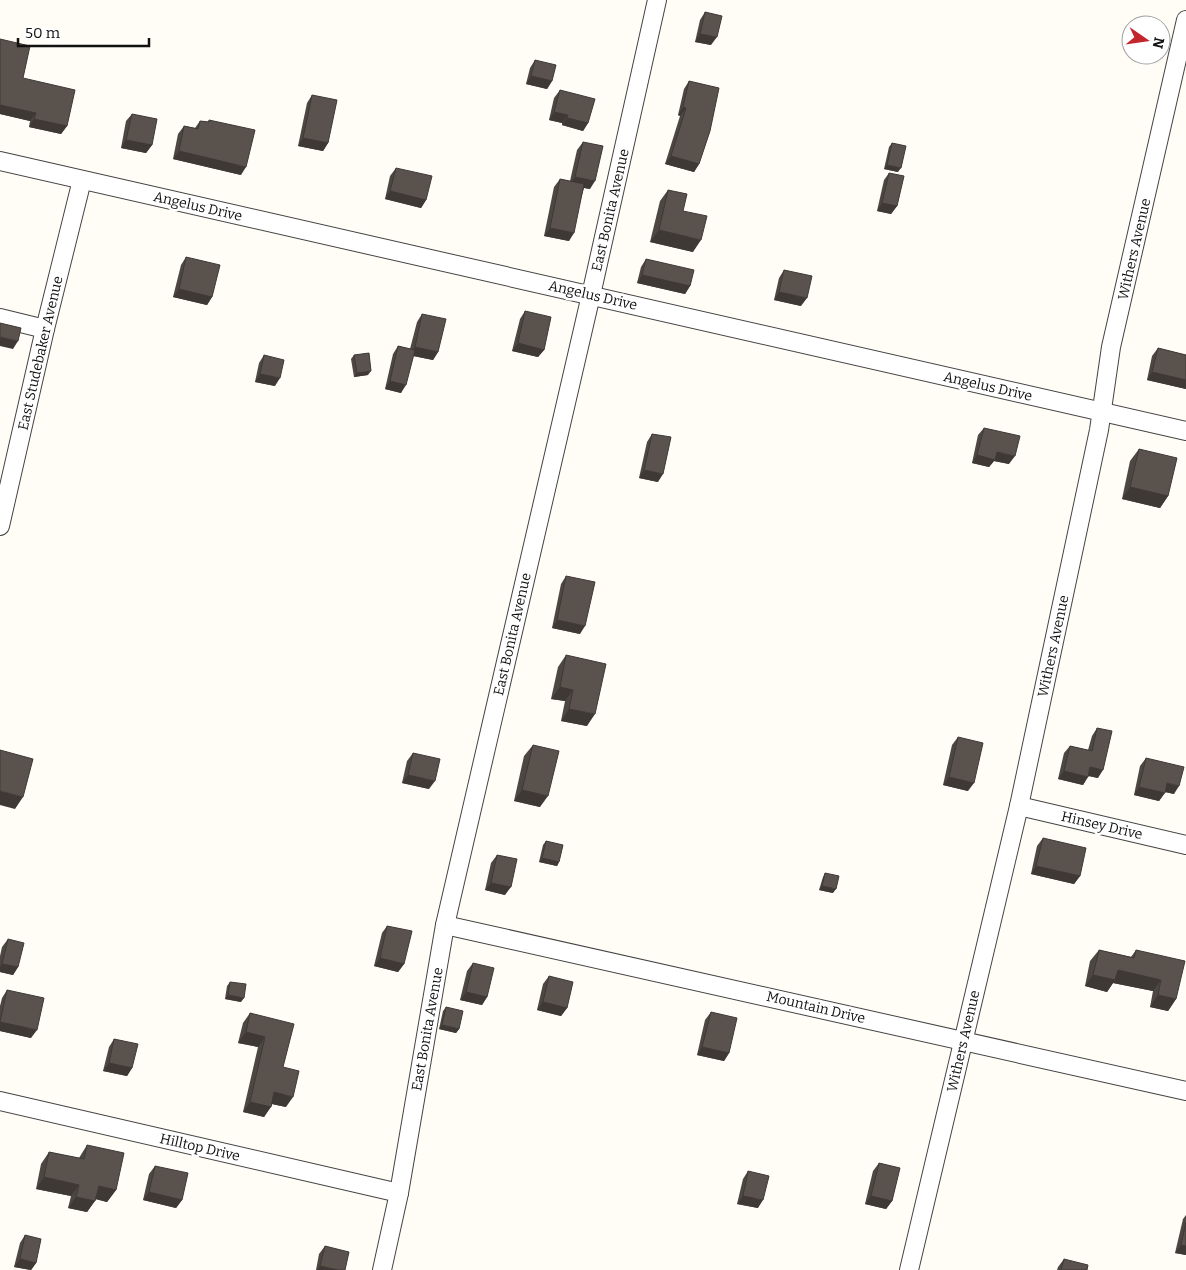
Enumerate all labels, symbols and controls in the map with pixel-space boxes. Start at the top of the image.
scale bar [18,15,149,47]
north arrow [1121,15,1171,65]
text: 50 m [25,24,61,42]
text: N [1149,36,1168,50]
street label: East Bonita Avenue [588,147,633,273]
street label: Angelus Drive [152,188,244,225]
street label: Withers Avenue [1115,197,1154,302]
street label: East Studebaker Avenue [14,274,67,432]
street label: Angelus Drive [547,277,639,314]
street label: Angelus Drive [942,368,1034,405]
street label: East Bonita Avenue [490,571,535,697]
street label: Withers Avenue [1034,594,1073,699]
street label: Hinsey Drive [1060,808,1144,843]
street label: East Bonita Avenue [408,966,447,1092]
street label: Mountain Drive [765,988,867,1027]
street label: Withers Avenue [944,989,983,1094]
street label: Hilltop Drive [158,1130,242,1165]

